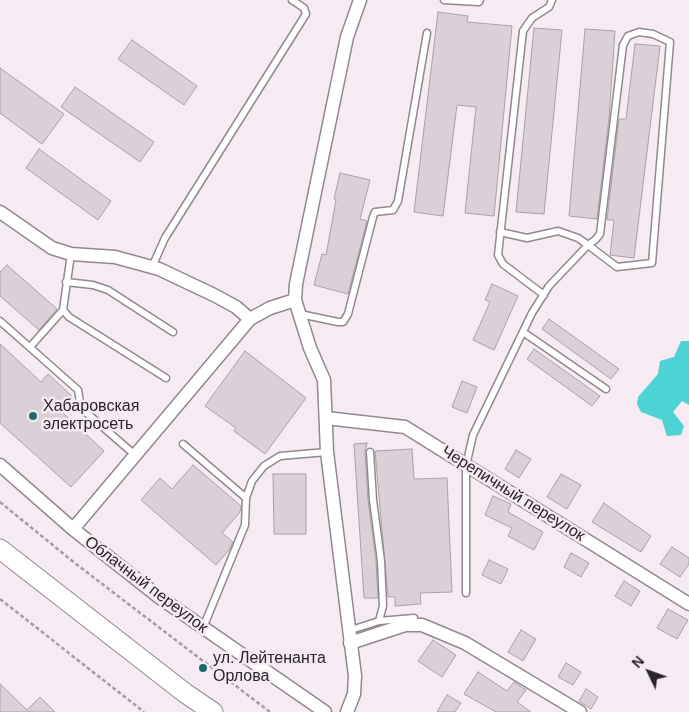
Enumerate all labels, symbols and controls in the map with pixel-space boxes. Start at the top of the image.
place label: Хабаровская электросеть [43,397,139,435]
marker: Хабаровская электросеть [27,410,39,422]
street label: Черепичный переулок [438,442,588,546]
street label: Облачный переулок [81,532,211,638]
north arrow [624,647,674,697]
place label: ул. Лейтенанта Орлова [213,649,326,687]
text: N [629,653,647,671]
marker: ул. Лейтенанта Орлова [197,662,209,674]

